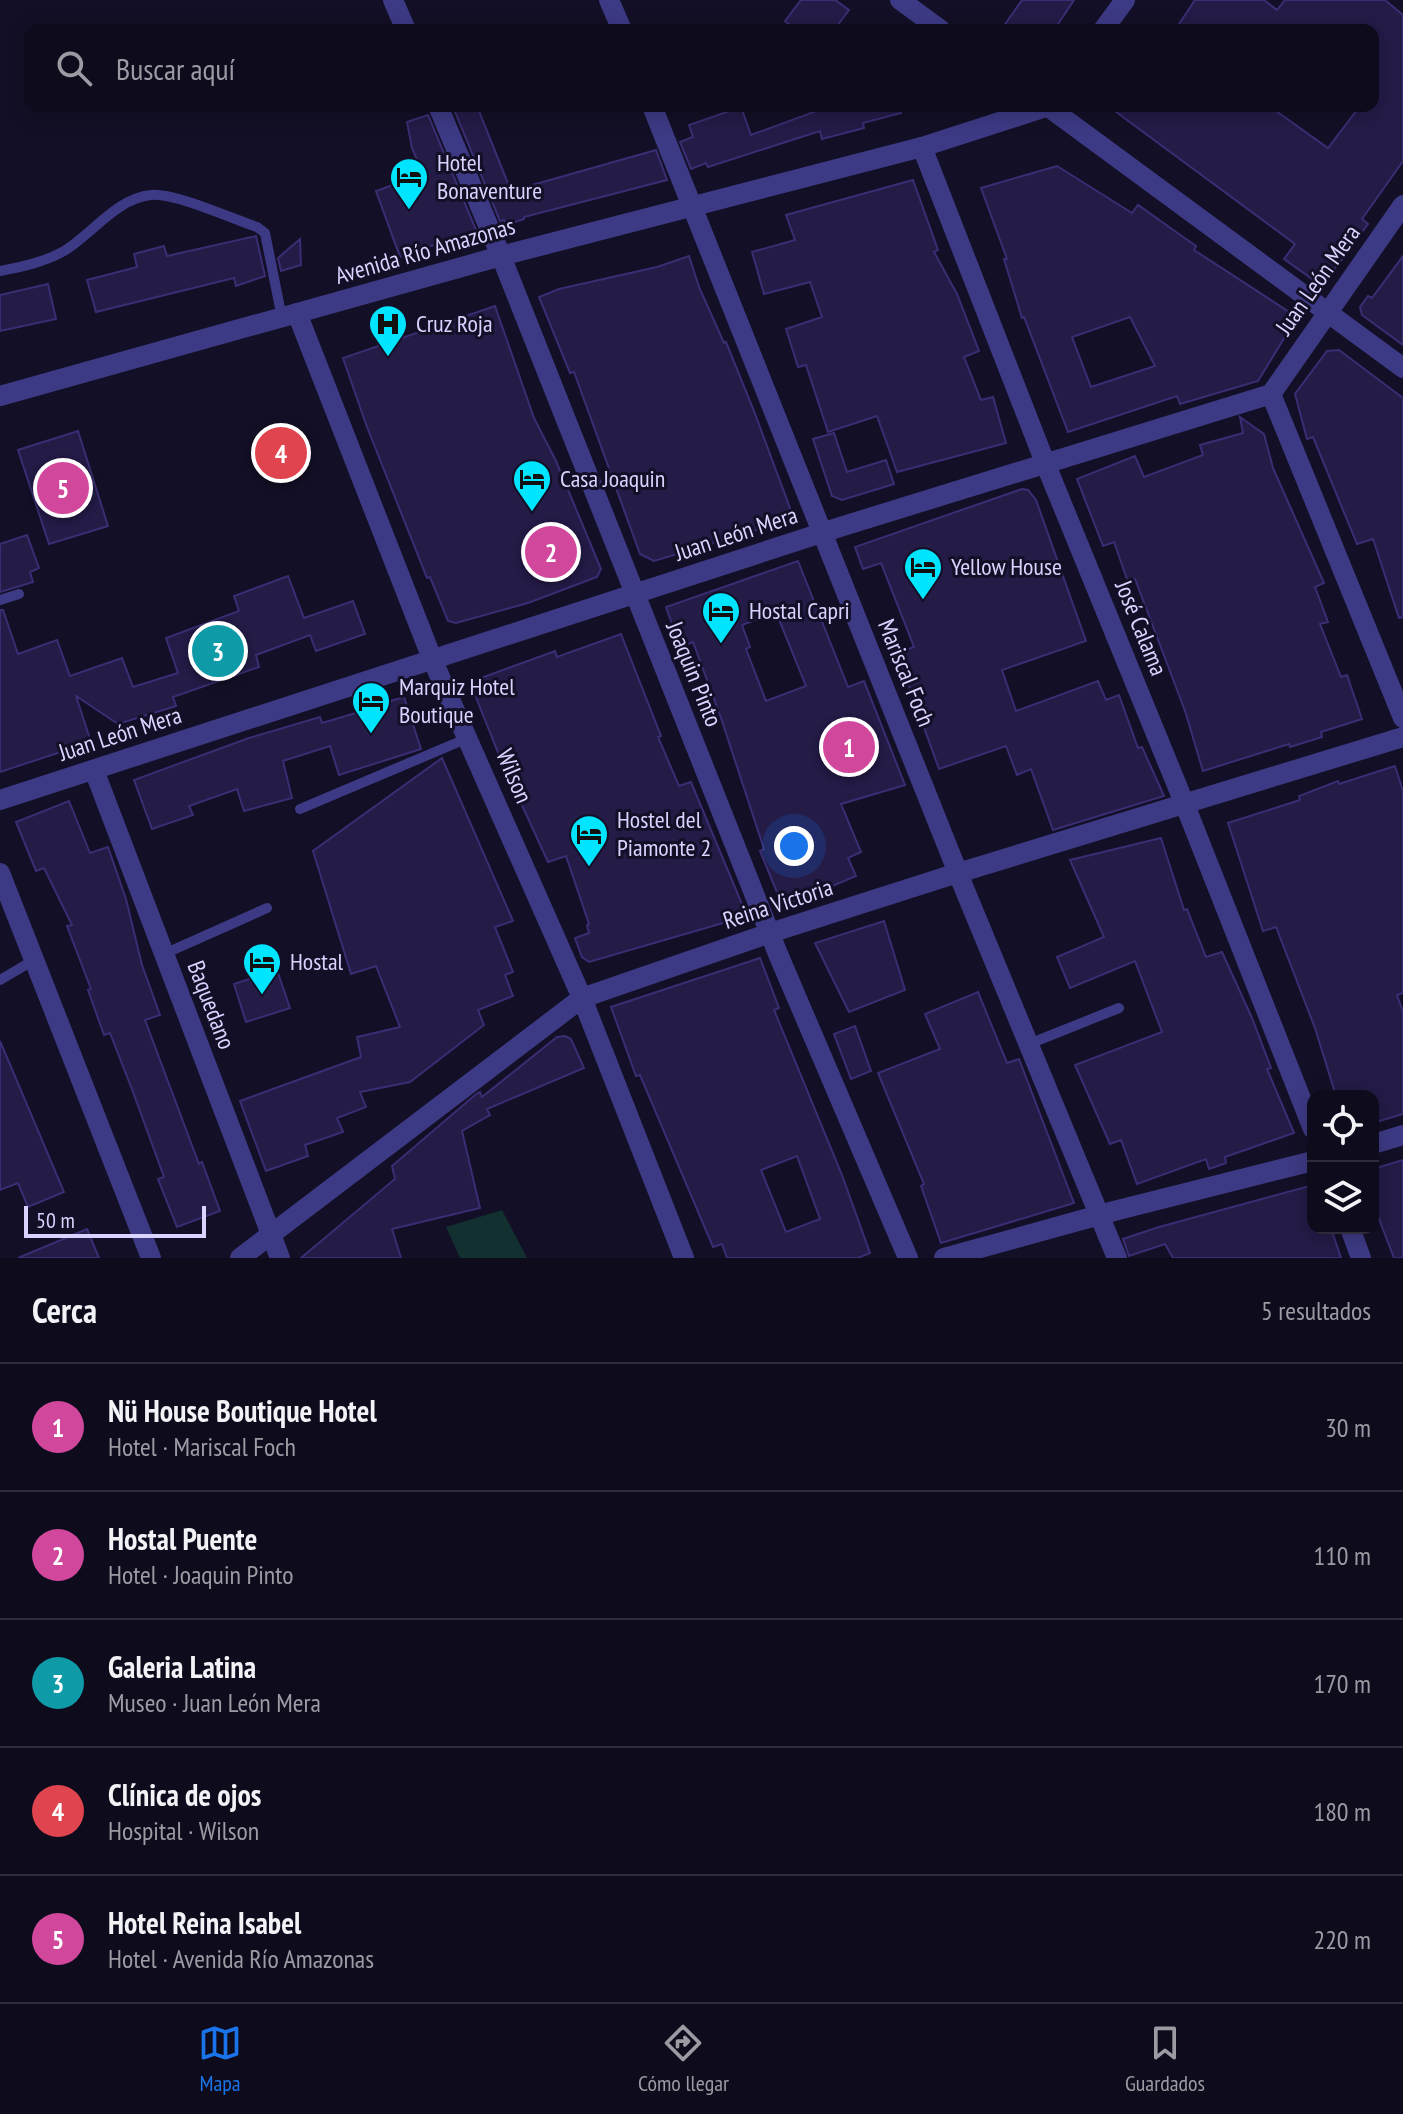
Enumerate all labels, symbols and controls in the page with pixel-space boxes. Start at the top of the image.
search box [24,24,1379,112]
icon: search [52,46,96,90]
text: Buscar aquí [116,49,235,88]
place label: Hotel Bonaventure [437,147,542,206]
hotel icon: Hotel Bonaventure [388,156,430,211]
street label: Avenida Río Amazonas [331,210,518,291]
street label: Juan León Mera [1268,219,1367,342]
hospital icon: Cruz Roja [367,303,409,358]
place label: Cruz Roja [416,308,493,339]
pin: 4 [255,423,307,483]
pin: 5 [37,458,89,518]
hotel icon: Casa Joaquin [511,458,553,513]
place label: Casa Joaquin [560,463,665,494]
street label: Juan León Mera [670,499,801,568]
pin: 2 [525,522,577,582]
hotel icon: Yellow House [902,546,944,601]
place label: Yellow House [951,551,1062,582]
street label: José Calama [1108,575,1175,680]
hotel icon: Hostal Capri [700,590,742,645]
place label: Hostal Capri [749,595,850,626]
street label: Mariscal Foch [871,615,942,731]
street label: Joaquin Pinto [659,616,730,731]
pin: 3 [192,621,244,681]
place label: Marquiz Hotel Boutique [399,671,515,730]
hotel icon: Marquiz Hotel Boutique [350,680,392,735]
street label: Juan León Mera [54,699,185,768]
pin: 1 [823,717,875,777]
street label: Wilson [489,744,540,808]
place label: Hostel del Piamonte 2 [617,804,711,863]
hotel icon: Hostel del Piamonte 2 [568,813,610,868]
your location [774,826,814,866]
street label: Reina Victoria [719,871,837,936]
hotel icon: Hostal [241,941,283,996]
place label: Hostal [290,946,344,977]
street label: Baquedano [180,956,243,1054]
map controls [1307,1090,1379,1234]
button: locate [1307,1090,1379,1162]
button: layers [1307,1162,1379,1234]
scale bar [24,1202,206,1238]
text: 50 m [36,1206,75,1234]
text: Cerca [32,1288,97,1332]
text: 5 resultados [1261,1294,1371,1327]
text: Nü House Boutique Hotel [108,1391,377,1430]
text: 1 [52,1411,64,1444]
text: 30 m [1325,1411,1371,1444]
text: Hotel · Mariscal Foch [108,1430,296,1463]
text: Hostal Puente [108,1519,257,1558]
text: 2 [52,1539,64,1572]
text: 110 m [1313,1539,1371,1572]
text: Hotel · Joaquin Pinto [108,1558,293,1591]
text: Galeria Latina [108,1647,256,1686]
text: 3 [52,1667,64,1700]
text: 170 m [1313,1667,1371,1700]
text: Museo · Juan León Mera [108,1686,321,1719]
text: Clínica de ojos [108,1775,261,1814]
text: 4 [52,1795,64,1828]
text: 180 m [1313,1795,1371,1828]
text: Hospital · Wilson [108,1814,259,1847]
text: Hotel Reina Isabel [108,1903,301,1942]
text: 5 [52,1923,64,1956]
text: 220 m [1313,1923,1371,1956]
text: Hotel · Avenida Río Amazonas [108,1942,374,1975]
tab: Mapa [198,2021,242,2097]
tab: Cómo llegar [638,2021,729,2097]
tab: Guardados [1125,2021,1205,2097]

